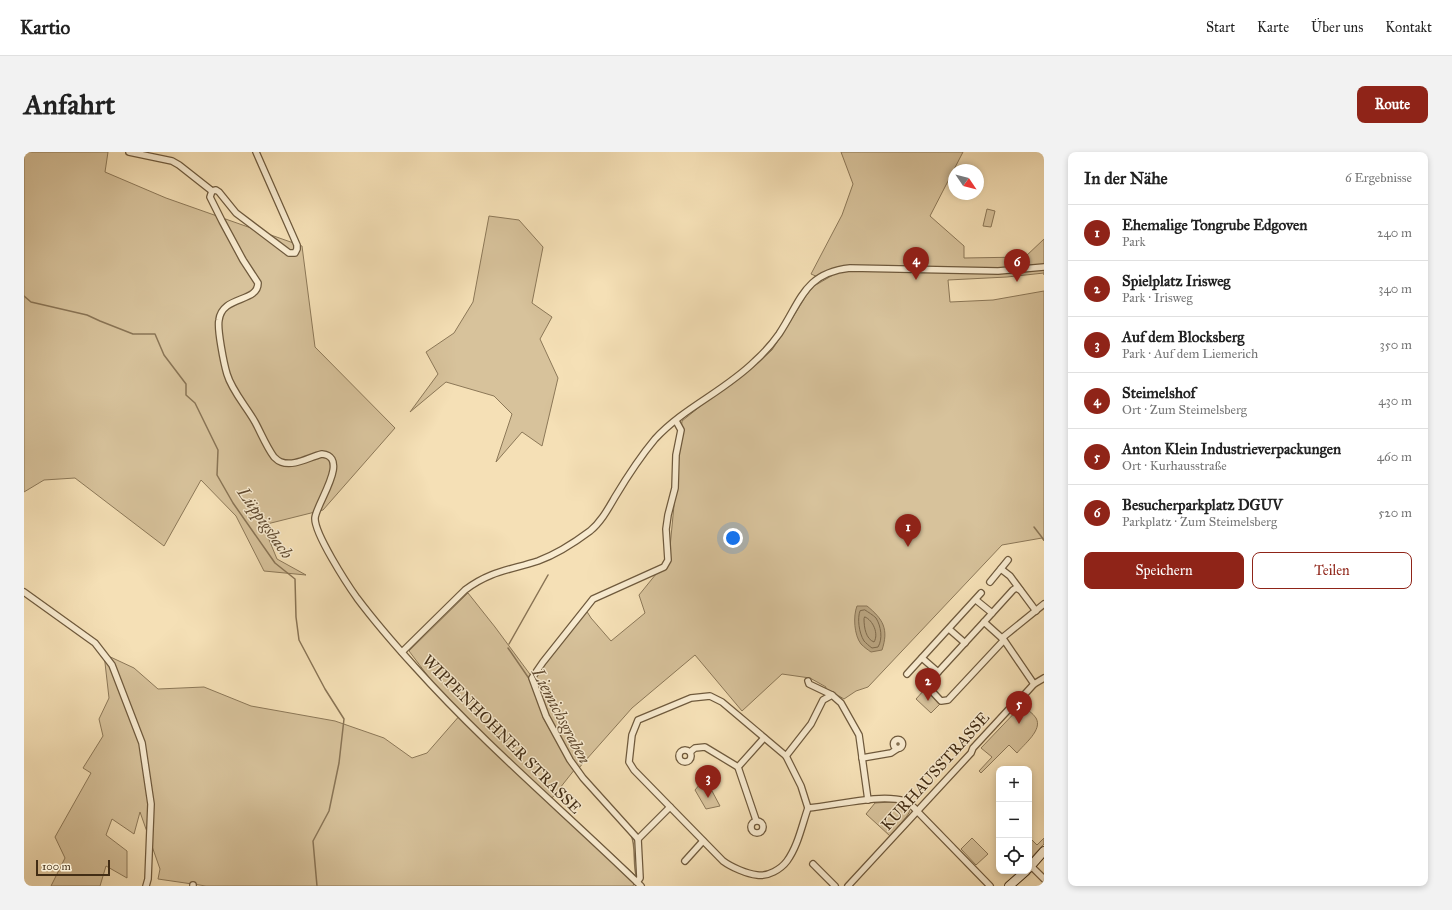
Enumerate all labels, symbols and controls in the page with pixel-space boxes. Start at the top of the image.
text: Kartio [20,16,70,39]
text: Start [1206,19,1235,36]
text: Karte [1257,19,1289,36]
text: Über uns [1311,19,1363,36]
text: Kontakt [1385,19,1432,36]
button: Route [1357,86,1428,123]
text: Anfahrt [24,87,115,122]
north arrow [948,164,984,200]
text: In der Nähe [1084,168,1168,189]
text: 6 Ergebnisse [1345,170,1412,186]
text: Ehemalige Tongrube Edgoven [1122,216,1307,234]
text: 1 [1094,225,1100,241]
text: 240 m [1377,225,1412,241]
text: Park [1122,234,1146,250]
pin: 4 [903,247,929,280]
pin: 6 [1004,249,1030,282]
text: Spielplatz Irisweg [1122,272,1230,290]
text: 2 [1094,281,1100,297]
text: 340 m [1378,281,1412,297]
text: Park · Irisweg [1122,290,1193,306]
text: Auf dem Blocksberg [1122,328,1244,346]
text: 3 [1094,337,1100,353]
text: 350 m [1379,337,1412,353]
text: Park · Auf dem Liemerich [1122,346,1258,362]
text: Steimelshof [1122,384,1196,402]
text: 4 [1093,393,1101,409]
text: 430 m [1378,393,1412,409]
text: Ort · Zum Steimelsberg [1122,402,1247,418]
text: Anton Klein Industrieverpackungen [1122,440,1341,458]
text: 5 [1094,449,1100,465]
text: 460 m [1377,449,1412,465]
text: Ort · Kurhausstraße [1122,458,1227,474]
water label: Lüppigsbach [232,482,297,563]
text: Besucherparkplatz DGUV [1122,496,1283,514]
text: 6 [1094,505,1100,521]
text: 520 m [1378,505,1412,521]
pin: 1 [895,514,921,547]
text: Parkplatz · Zum Steimelsberg [1122,514,1277,530]
your location [723,528,743,548]
button: Speichern [1084,552,1244,589]
button: Teilen [1252,552,1412,589]
street label: WIPPENHOHNER STRASSE [419,651,585,817]
water label: Liemichsgraben [527,664,595,767]
pin: 2 [915,668,941,701]
pin: 5 [1006,691,1032,724]
street label: KURHAUSSTRASSE [877,708,993,834]
pin: 3 [695,765,721,798]
map controls [996,766,1032,874]
button: + [996,766,1032,802]
button: − [996,802,1032,838]
button: locate [996,838,1032,874]
scale bar [36,858,110,877]
text: 100 m [42,860,71,873]

